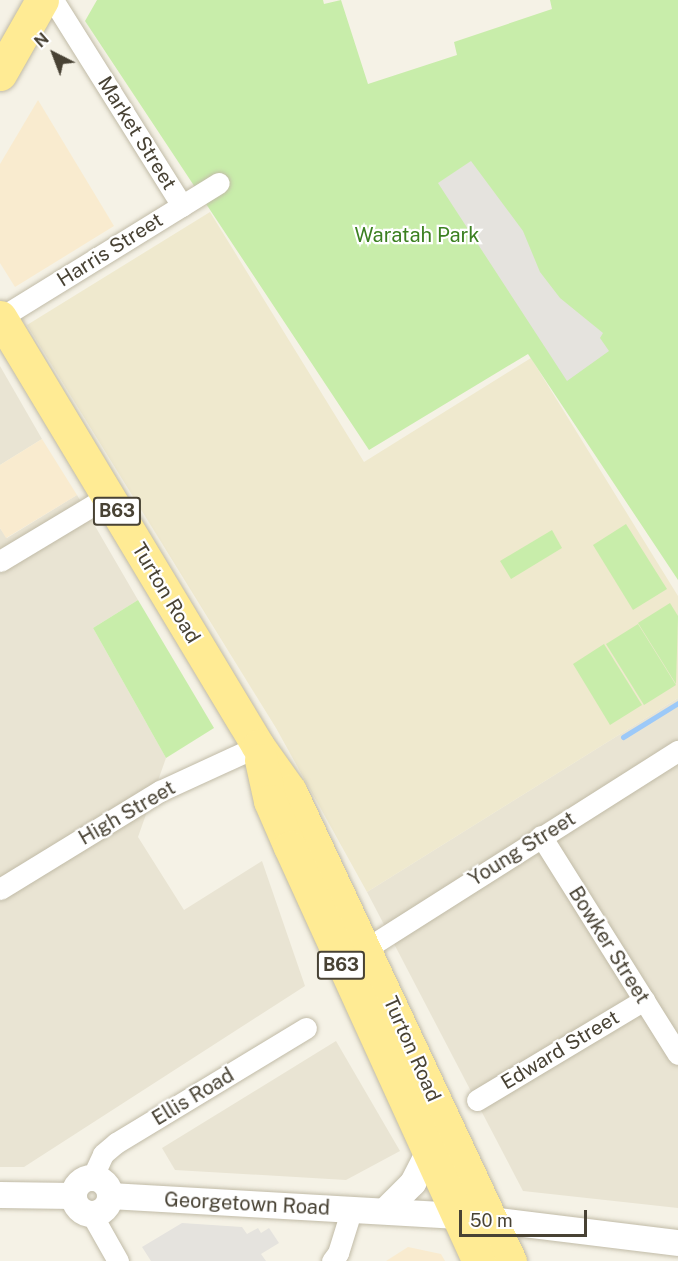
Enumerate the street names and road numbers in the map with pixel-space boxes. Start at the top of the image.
street label: Market Street [93,72,181,194]
street label: Harris Street [53,208,167,292]
road number: B63 [92,496,142,526]
street label: Turton Road [127,539,205,647]
street label: High Street [74,776,180,850]
street label: Young Street [464,807,580,891]
street label: Bowker Street [563,882,655,1008]
road number: B63 [316,950,366,980]
street label: Turton Road [378,993,446,1105]
street label: Edward Street [497,1005,623,1095]
street label: Ellis Road [148,1063,238,1131]
street label: Georgetown Road [164,1188,330,1220]

